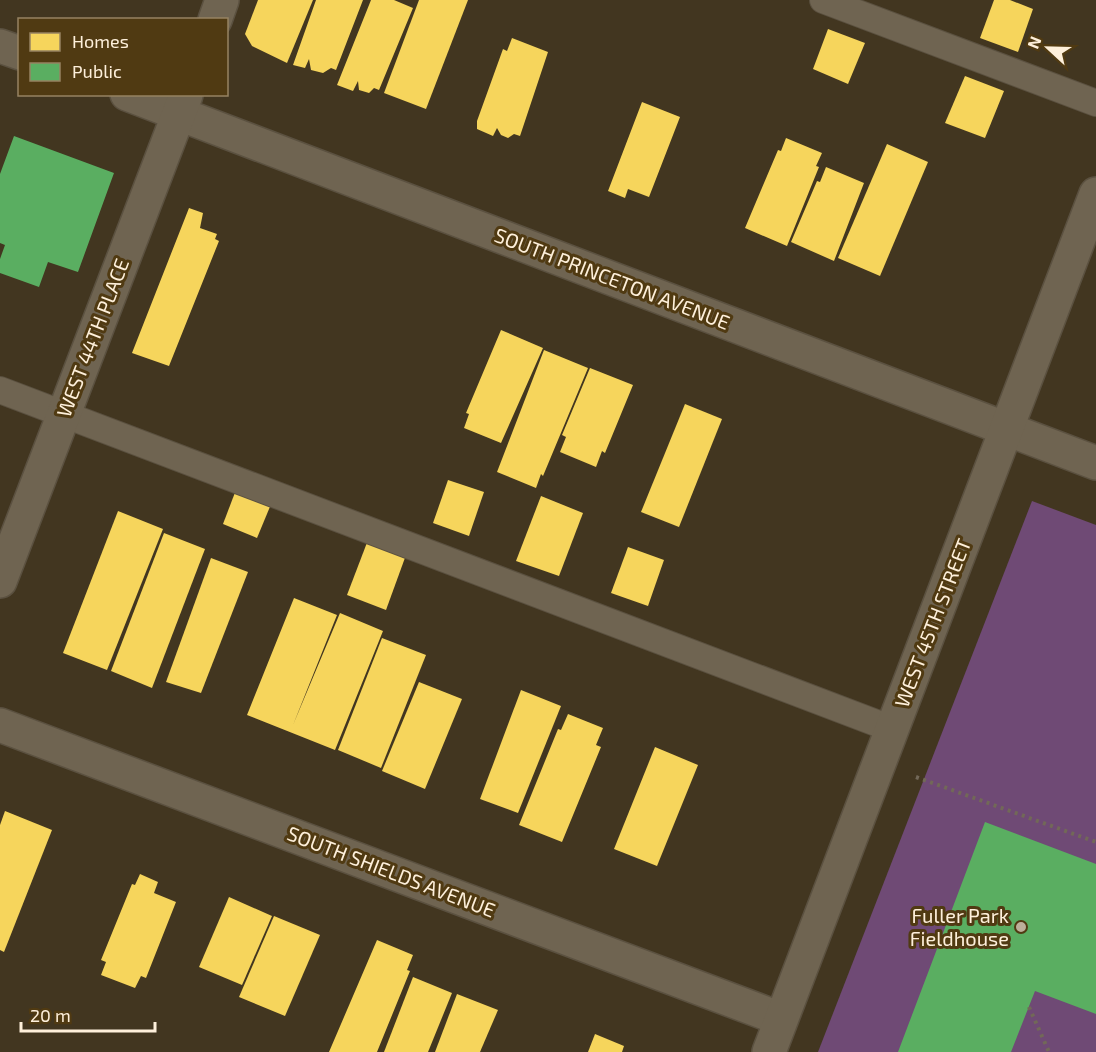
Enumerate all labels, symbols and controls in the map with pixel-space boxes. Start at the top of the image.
legend [18,18,228,96]
north arrow [1018,18,1078,78]
text: Homes [72,30,129,52]
text: N [1023,33,1045,51]
text: Public [72,60,122,82]
street label: SOUTH PRINCETON AVENUE [491,222,733,334]
street label: WEST 44TH PLACE [51,255,133,420]
street label: WEST 45TH STREET [889,535,975,710]
street label: SOUTH SHIELDS AVENUE [284,820,499,922]
place label: Fuller Park Fieldhouse [910,903,1009,950]
marker: Fuller Park Fieldhouse [1014,920,1028,934]
scale bar [21,995,154,1033]
text: 20 m [30,1004,71,1026]

